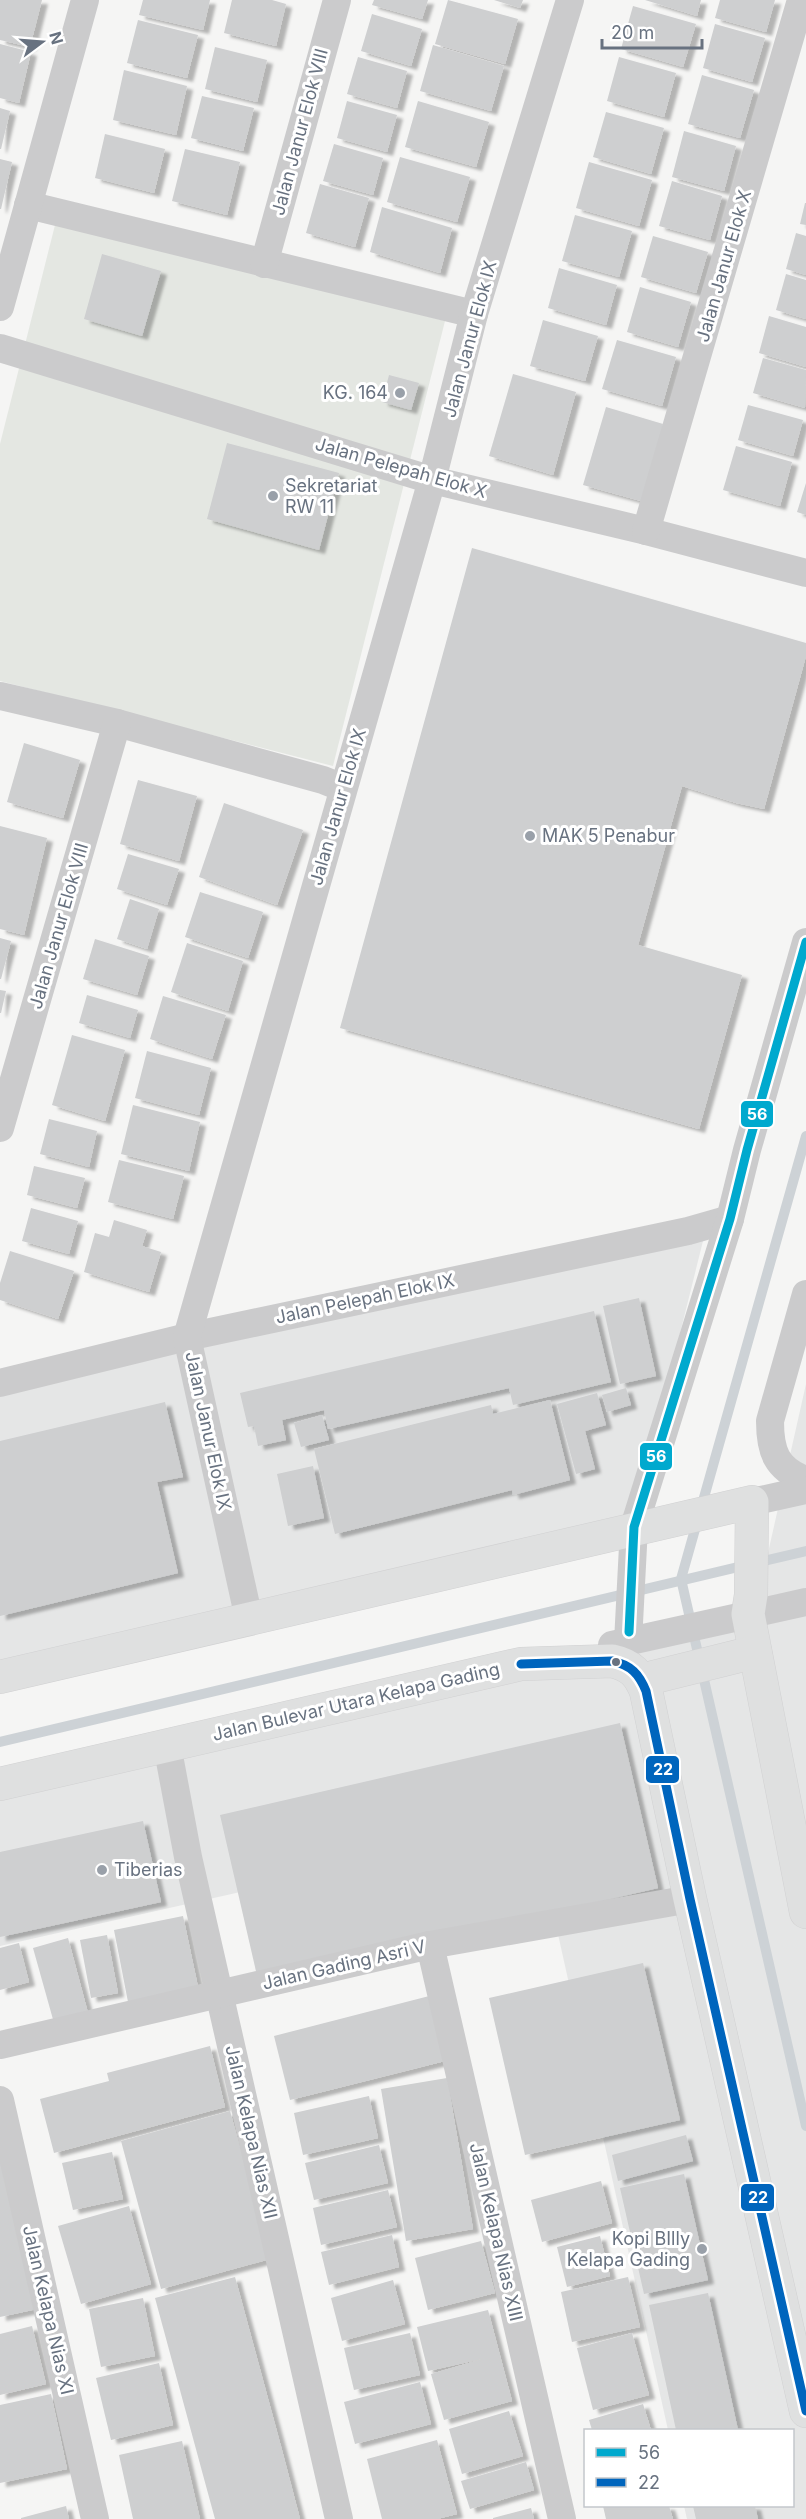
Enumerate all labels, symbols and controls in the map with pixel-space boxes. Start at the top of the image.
north arrow [12,12,72,72]
scale bar [602,12,702,50]
text: 20 m [611,22,654,43]
text: N [45,29,68,46]
street label: Jalan Janur Elok VIII [267,46,332,218]
street label: Jalan Janur Elok X [692,187,755,344]
street label: Jalan Janur Elok IX [438,258,501,420]
place label: KG. 164 [323,382,388,403]
marker: KG. 164 [393,386,407,400]
street label: Jalan Pelepah Elok X [313,433,489,502]
place label: Sekretariat RW 11 [285,475,378,517]
marker: Sekretariat RW 11 [266,489,280,503]
street label: Jalan Janur Elok IX [305,726,370,888]
place label: MAK 5 Penabur [542,825,675,846]
marker: MAK 5 Penabur [523,829,537,843]
street label: Jalan Janur Elok VIII [25,840,92,1011]
line badge: 56 [740,1100,774,1128]
text: 56 [747,1104,767,1124]
street label: Jalan Pelepah Elok IX [274,1269,456,1328]
street label: Jalan Janur Elok IX [181,1349,236,1512]
line badge: 56 [639,1442,673,1471]
text: 56 [646,1446,666,1466]
unlabelled marker [610,1656,622,1668]
street label: Jalan Bulevar Utara Kelapa Gading [210,1658,502,1745]
line badge: 22 [645,1755,680,1784]
text: 22 [653,1759,673,1779]
place label: Tiberias [114,1859,183,1880]
marker: Tiberias [95,1863,109,1877]
street label: Jalan Gading Asri V [260,1935,428,1994]
street label: Jalan Kelapa Nias XII [221,2043,282,2221]
street label: Jalan Kelapa Nias XIII [466,2141,527,2323]
line badge: 22 [740,2183,775,2212]
text: 22 [748,2187,768,2207]
street label: Jalan Kelapa Nias XI [19,2223,78,2397]
place label: Kopi BIlly Kelapa Gading [567,2228,690,2270]
marker: Kopi BIlly Kelapa Gading [695,2242,709,2256]
legend [584,2429,794,2507]
text: 56 [638,2442,660,2463]
text: 22 [638,2472,660,2493]

